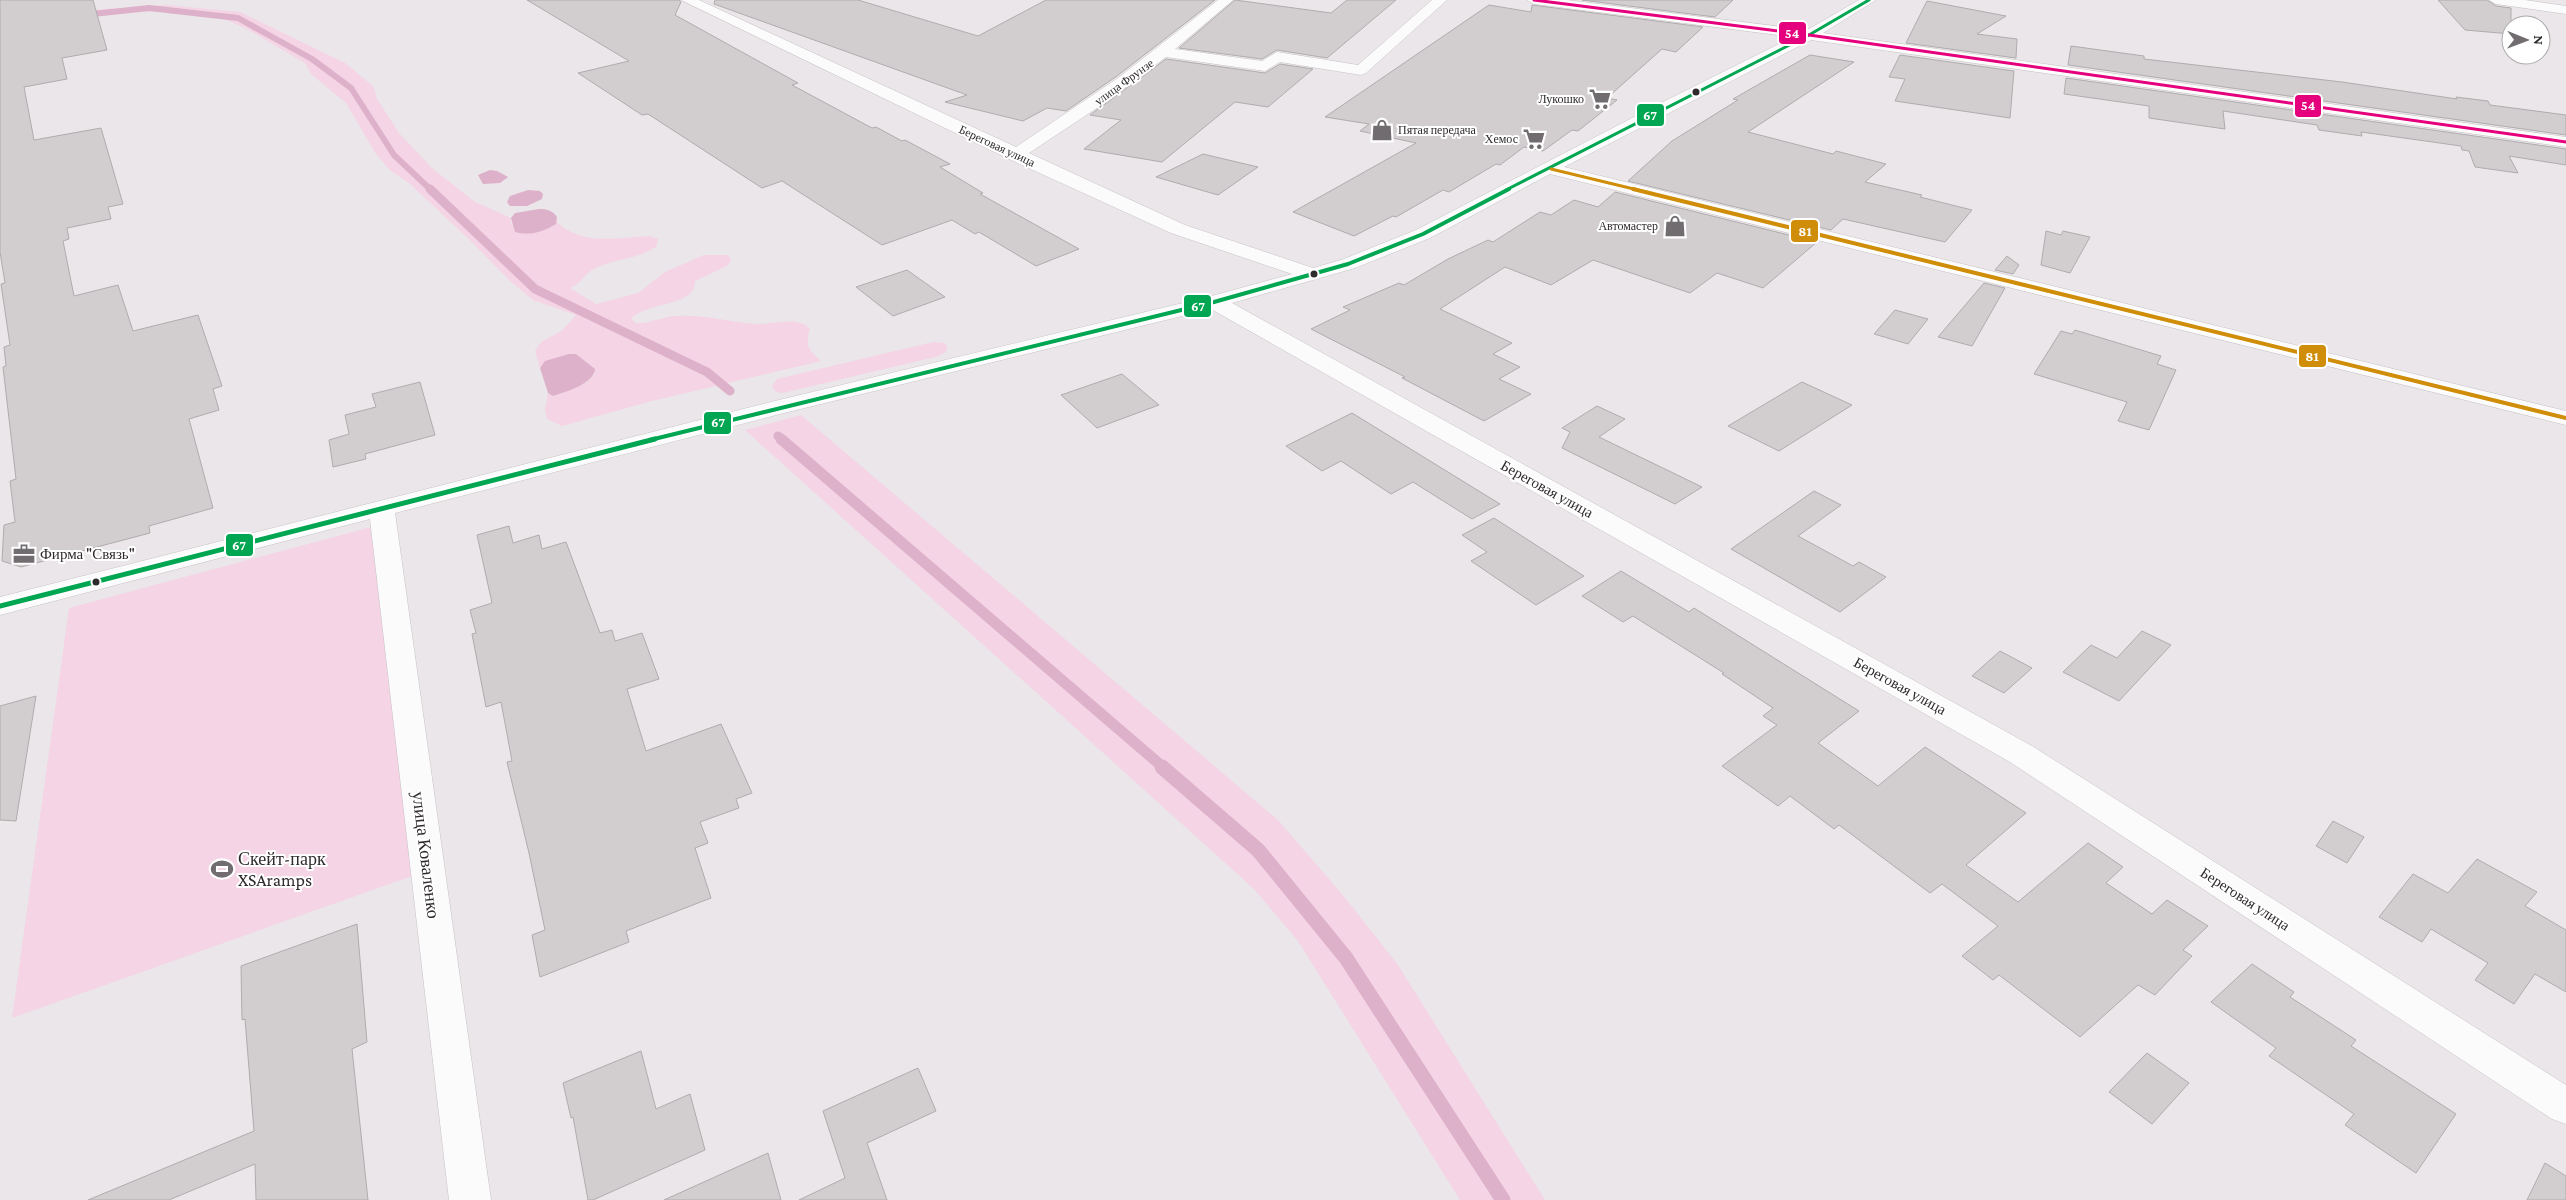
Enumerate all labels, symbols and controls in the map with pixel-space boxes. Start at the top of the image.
north arrow [2501,15,2551,65]
line badge: 54 [1778,21,1807,45]
text: 54 [1785,25,1800,41]
text: N [2531,35,2547,46]
street label: улица Фрунзе [1092,56,1156,108]
supermarket icon: Лукошко [1587,86,1613,112]
unlabelled marker [1691,87,1701,97]
place label: Лукошко [1538,92,1584,106]
line badge: 54 [2294,94,2322,118]
text: 54 [2301,97,2316,113]
line badge: 67 [1636,103,1665,127]
text: 67 [1643,107,1657,123]
shop icon: Пятая передача [1369,117,1395,143]
street label: Береговая улица [957,122,1038,170]
place label: Пятая передача [1398,123,1477,137]
supermarket icon: Хемос [1521,126,1547,152]
place label: Хемос [1485,132,1518,146]
shop icon: Автомастер [1662,213,1688,239]
place label: Автомастер [1598,219,1658,233]
line badge: 81 [1790,219,1819,243]
text: 81 [1798,223,1812,239]
unlabelled marker [1309,269,1319,279]
line badge: 67 [1183,294,1212,318]
text: 67 [1191,298,1205,314]
line badge: 81 [2298,344,2327,368]
text: 81 [2305,348,2319,364]
line badge: 67 [703,411,732,435]
text: 67 [711,414,725,430]
street label: Береговая улица [1498,457,1596,521]
line badge: 67 [225,533,254,557]
text: 67 [232,537,246,553]
office icon: Фирма "Связь" [11,541,37,567]
place label: Фирма "Связь" [40,546,135,562]
unlabelled marker [91,577,101,587]
street label: Береговая улица [1851,654,1949,718]
street label: улица Коваленко [408,790,444,920]
place label: Скейт-парк XSAramps [238,849,326,890]
sports icon: Скейт-парк XSAramps [209,856,235,882]
street label: Береговая улица [2197,864,2293,934]

